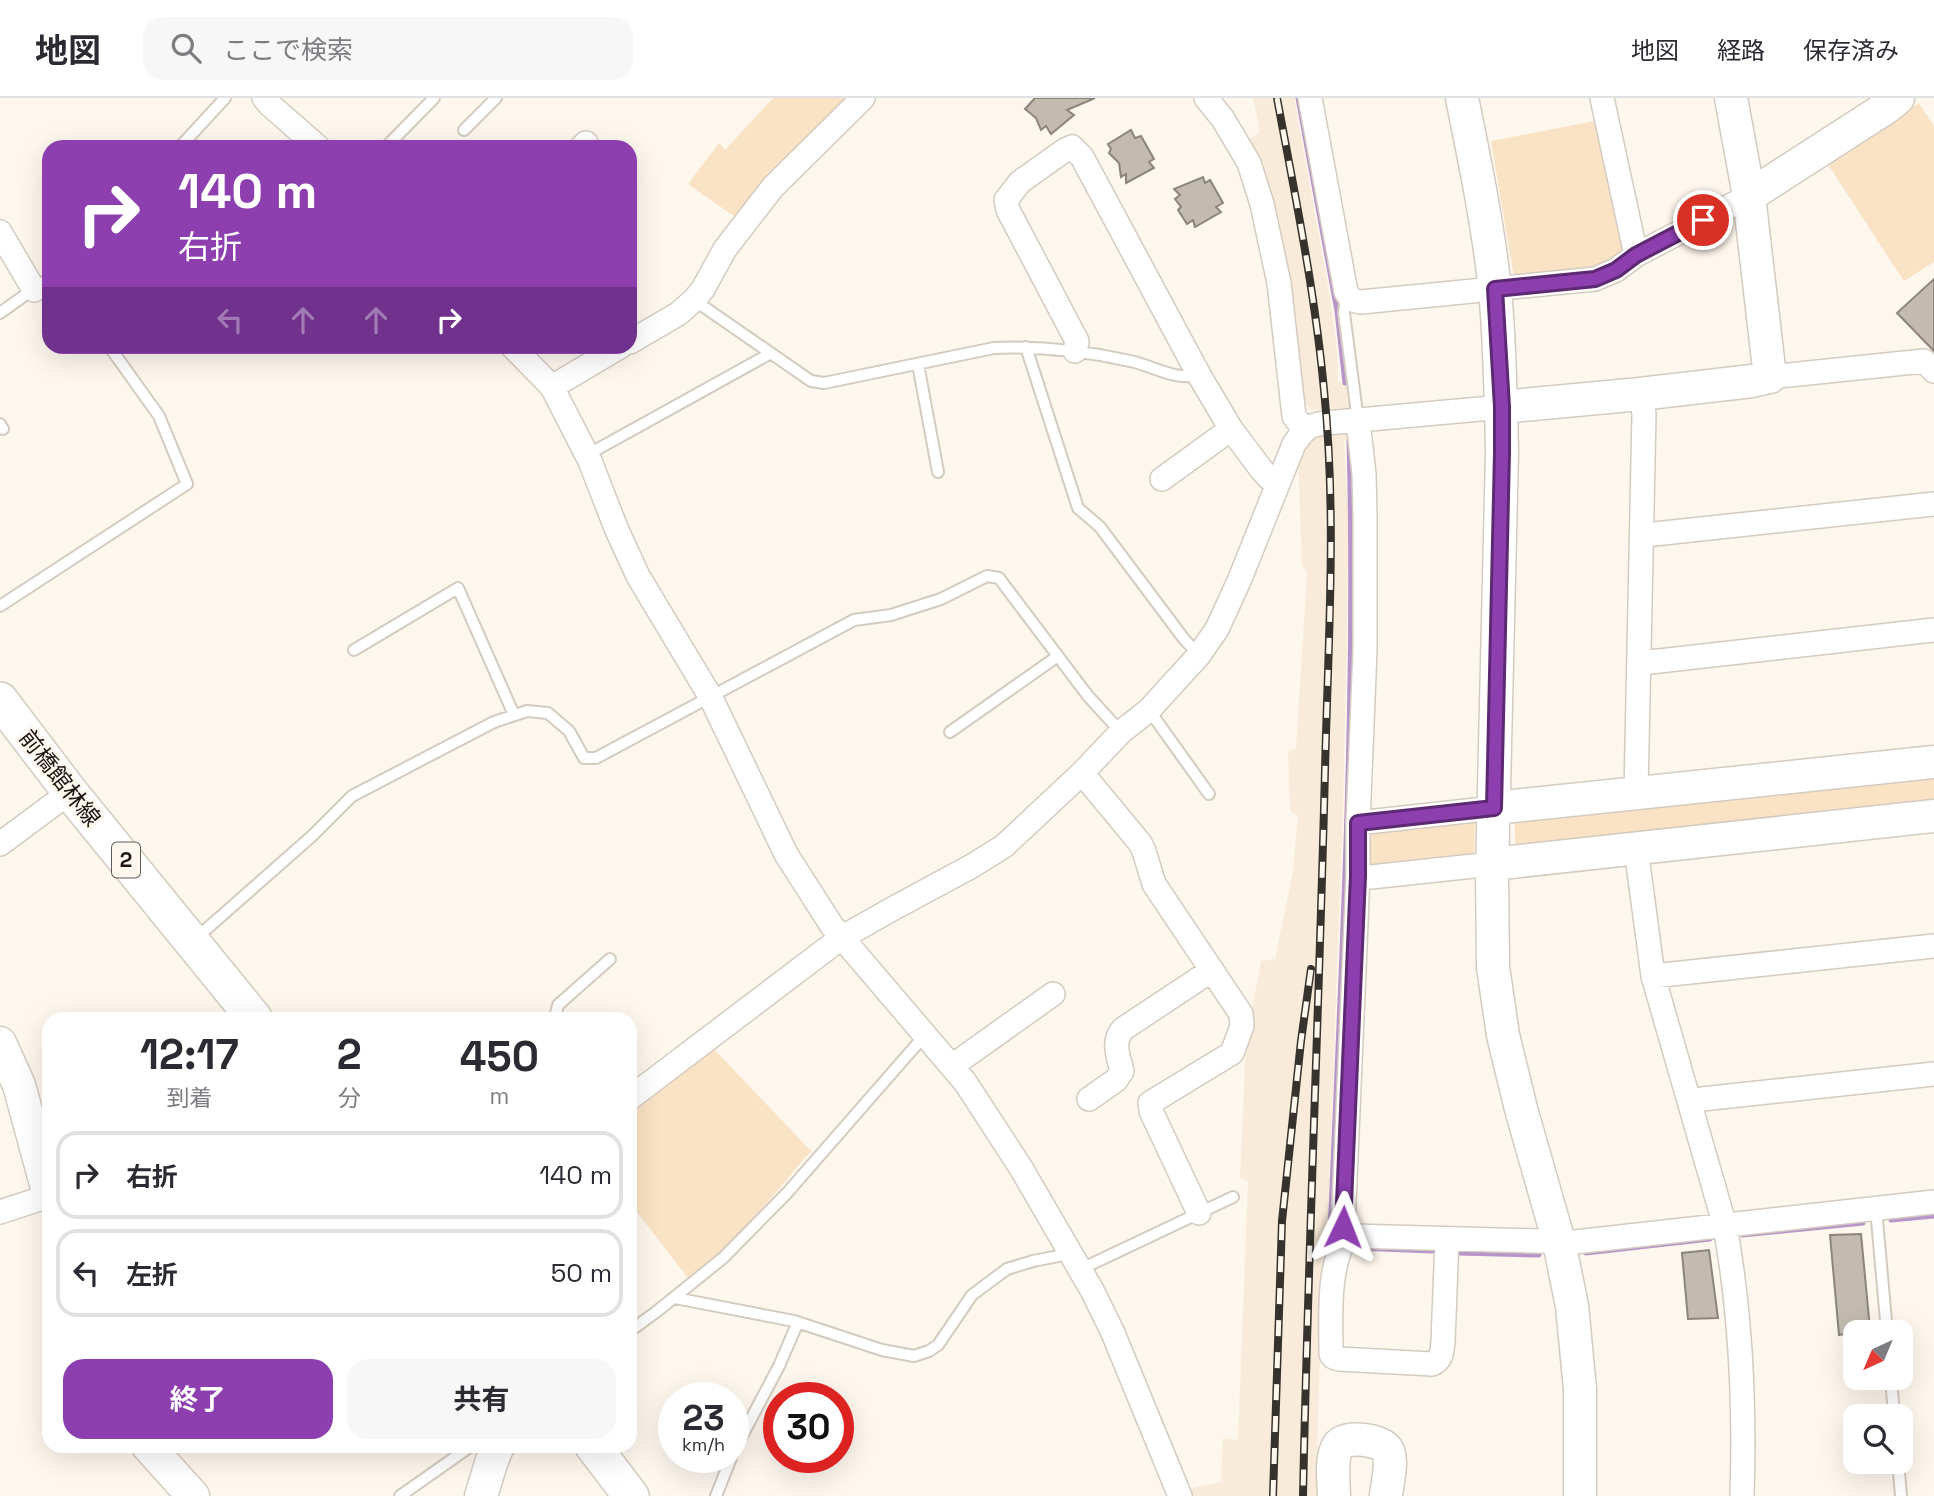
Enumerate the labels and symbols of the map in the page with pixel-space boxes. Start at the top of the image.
pin [1673,190,1733,250]
street label: 前橋館林線 [13,723,107,833]
road number: 2 [112,842,140,878]
position arrow [1306,1190,1380,1264]
north arrow [1843,1320,1913,1390]
speed limit sign: 30 [763,1382,854,1473]

